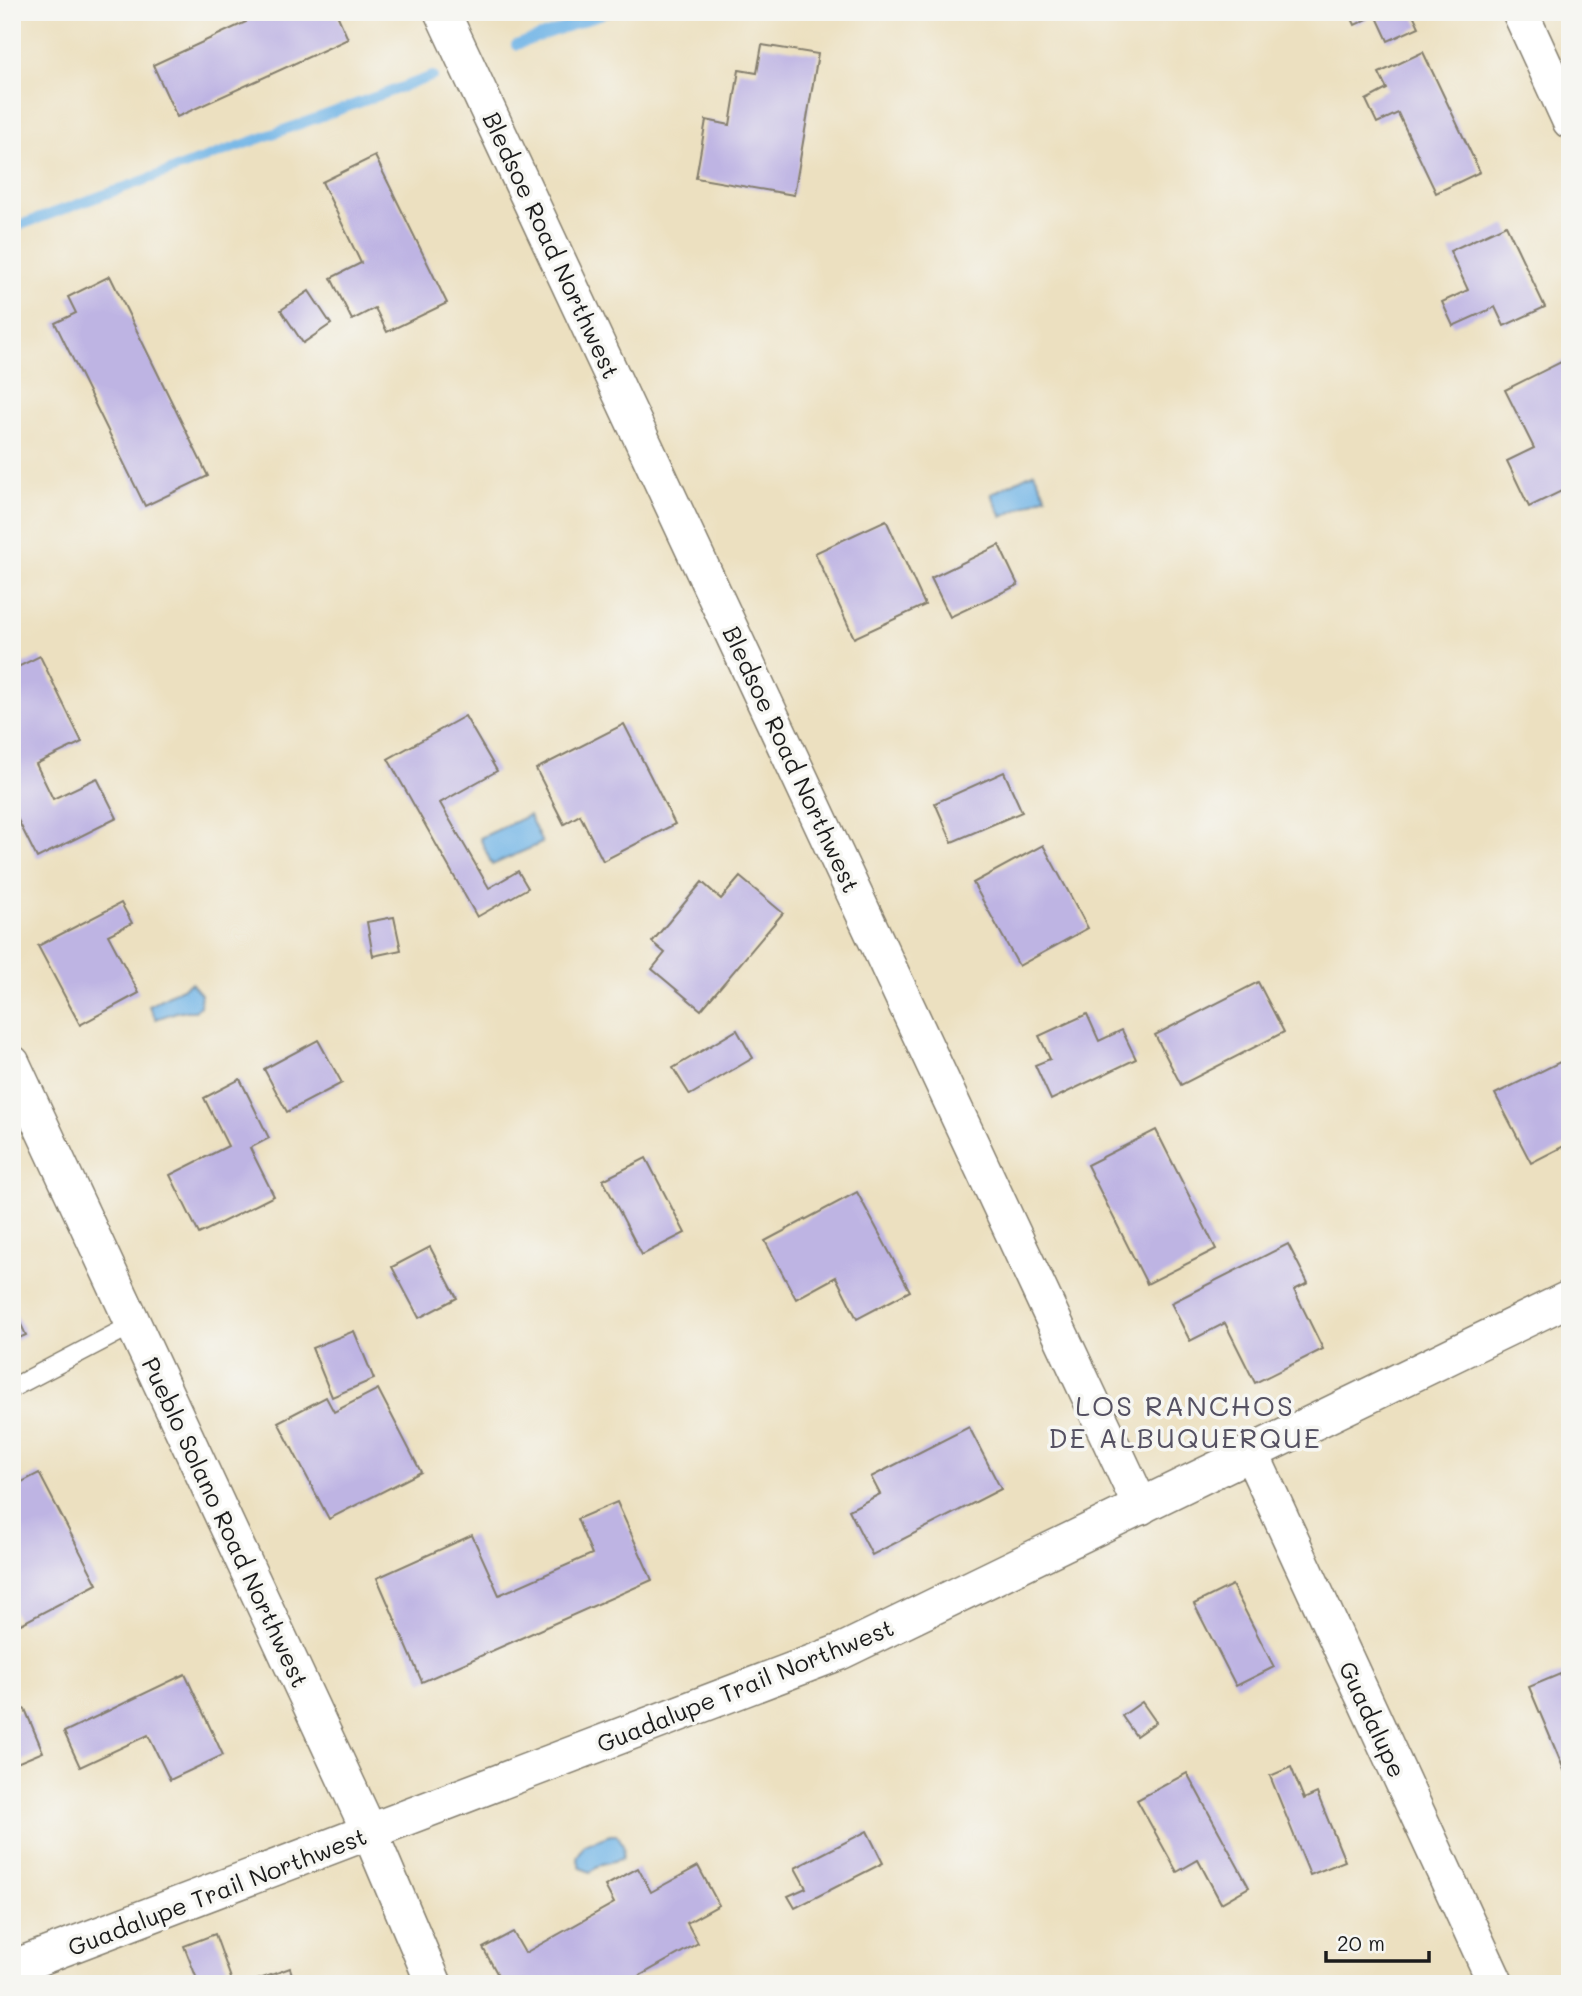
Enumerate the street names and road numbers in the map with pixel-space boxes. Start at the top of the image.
street label: Bledsoe Road Northwest [477,107,627,383]
street label: Bledsoe Road Northwest [717,621,867,897]
street label: Pueblo Solano Road Northwest [136,1352,316,1692]
street label: Guadalupe Trail Northwest [592,1611,898,1759]
street label: Guadalupe [1333,1656,1413,1782]
street label: Guadalupe Trail Northwest [63,1820,371,1962]

